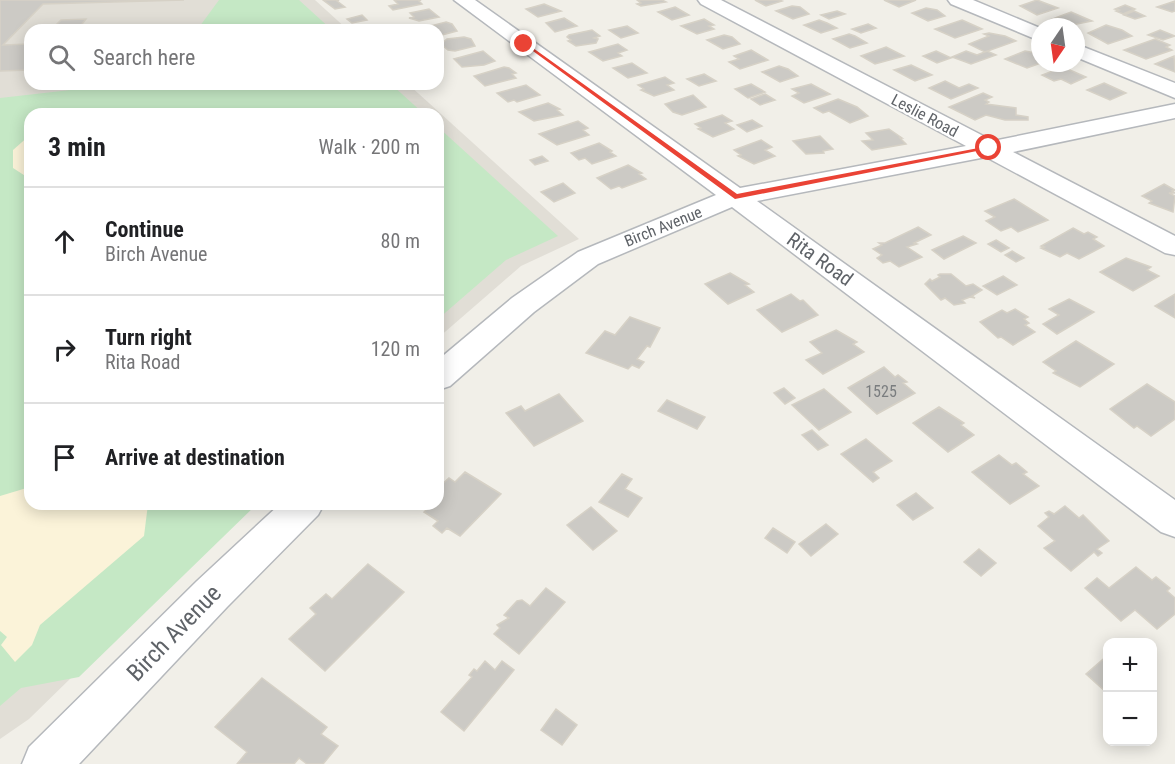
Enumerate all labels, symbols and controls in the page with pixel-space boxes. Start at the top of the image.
north arrow [1031,18,1085,72]
search box [24,24,444,90]
route end [510,30,536,56]
icon: search [45,41,78,74]
text: Search here [93,45,195,70]
street label: Leslie Road [888,90,961,141]
text: 3 min [48,132,106,162]
route start [975,134,1001,160]
text: Walk · 200 m [319,135,420,159]
street label: Birch Avenue [622,202,705,251]
text: Continue [105,217,184,242]
icon: ahead [48,225,81,258]
street label: Rita Road [782,227,858,291]
text: 80 m [381,229,420,253]
text: Birch Avenue [105,242,207,266]
text: Turn right [105,325,192,350]
icon: right [48,333,81,366]
text: 120 m [371,337,420,361]
text: Rita Road [105,350,180,374]
house number: 1525 [865,382,897,401]
icon: arrive [48,441,81,474]
text: Arrive at destination [105,445,285,470]
street label: Birch Avenue [121,579,227,687]
map controls [1103,638,1157,746]
button: + [1103,638,1157,692]
button: − [1103,692,1157,746]

